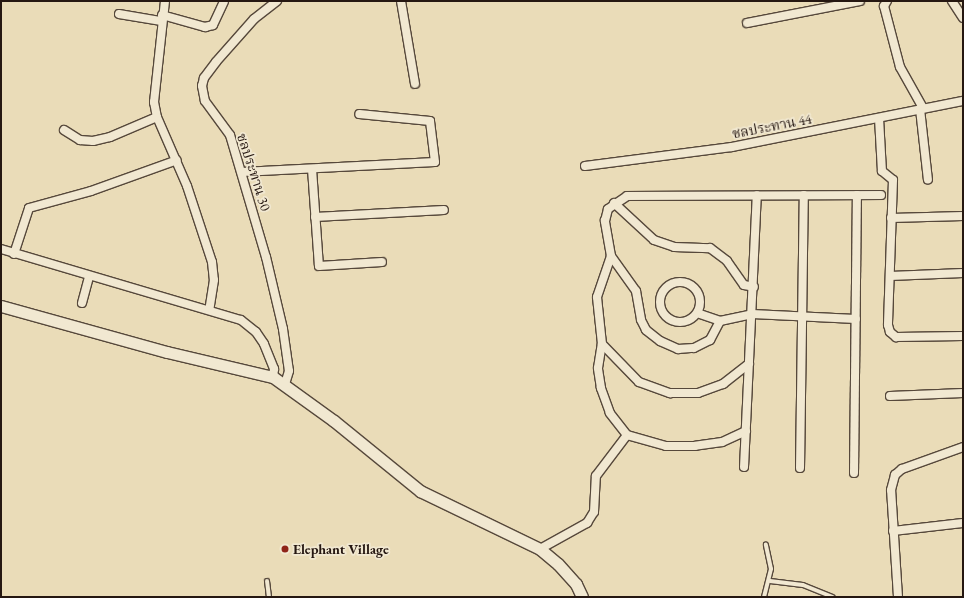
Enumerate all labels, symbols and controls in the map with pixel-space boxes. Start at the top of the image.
street label: ชลประทาน 44 [731,110,813,142]
street label: ชลประทาน 30 [234,131,274,213]
place label: Elephant Village [293,541,389,557]
marker: Elephant Village [280,544,290,554]

